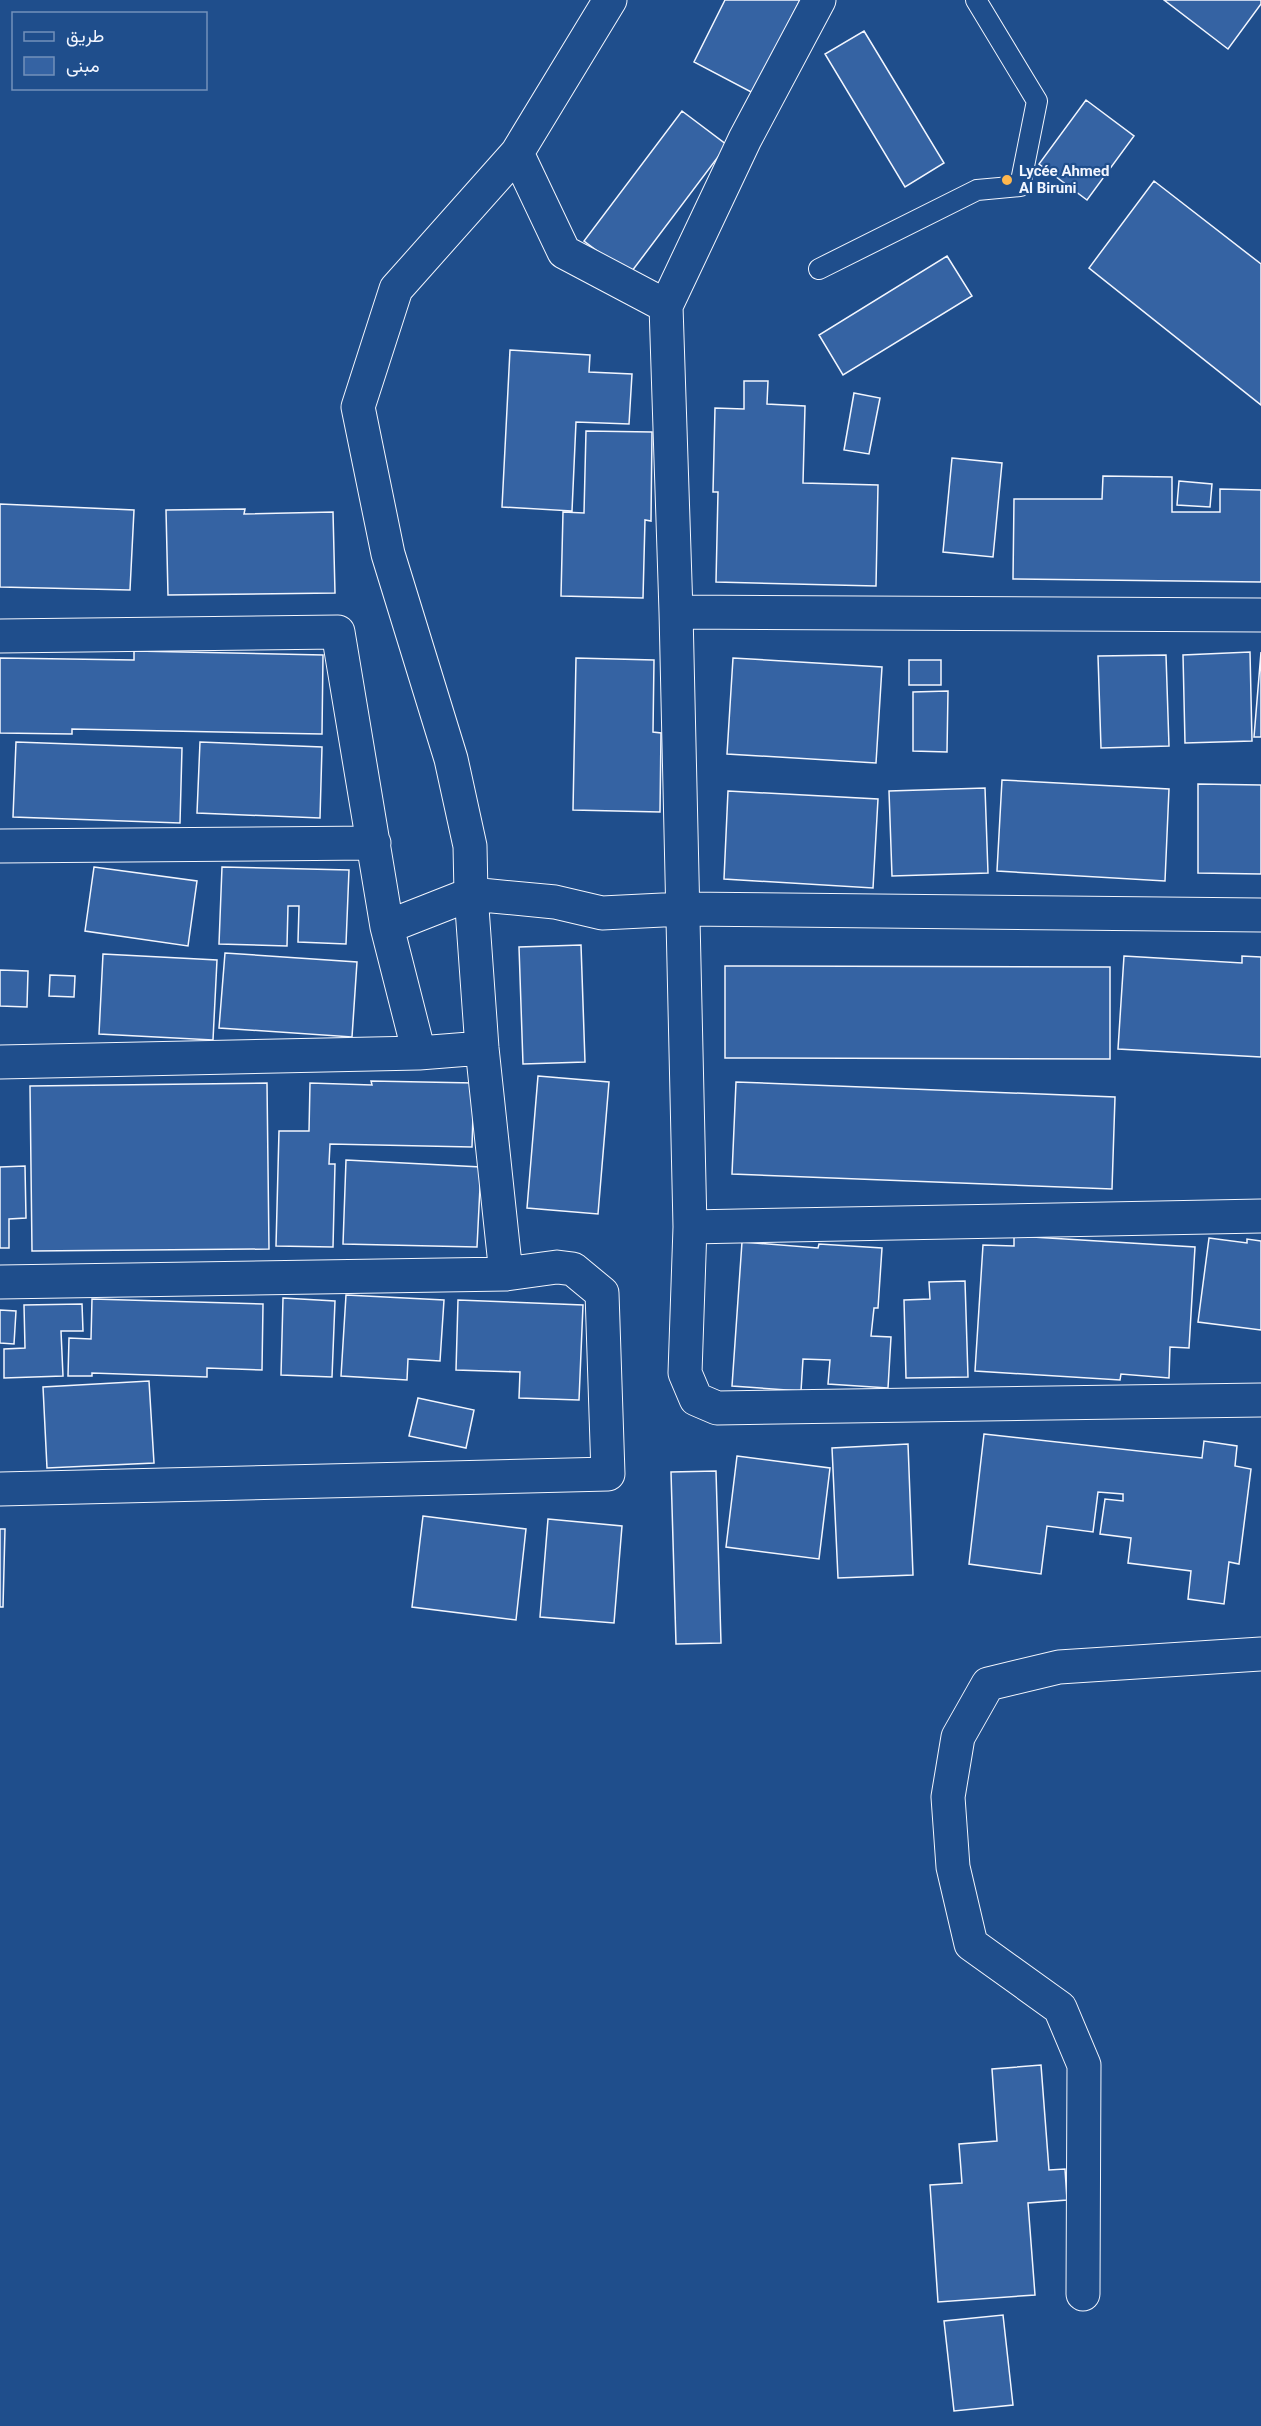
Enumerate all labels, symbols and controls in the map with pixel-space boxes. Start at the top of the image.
legend [12,12,207,90]
text: طريق [66,25,104,47]
text: مبنى [66,55,100,77]
place label: Lycée Ahmed Al Biruni [1019,162,1109,197]
marker: Lycée Ahmed Al Biruni [1000,173,1014,187]

